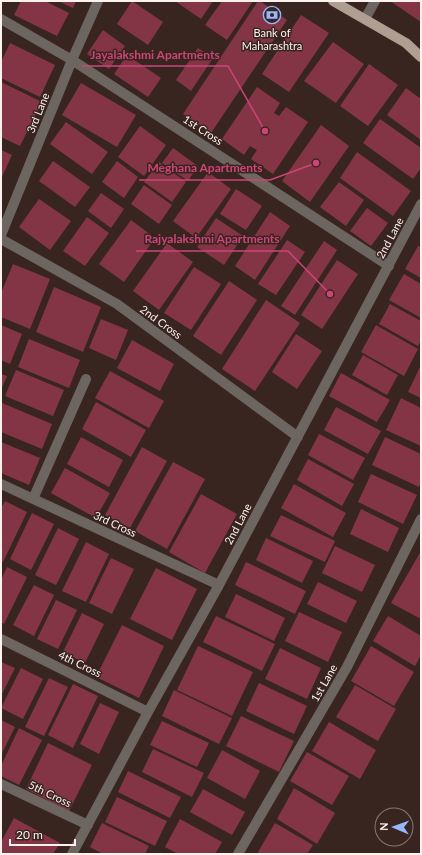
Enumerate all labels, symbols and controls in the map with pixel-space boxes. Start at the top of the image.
bank icon: Bank of Maharashtra [262,5,282,25]
place label: Bank of Maharashtra [242,26,302,52]
callout: Jayalakshmi Apartments [82,42,228,66]
text: Jayalakshmi Apartments [90,47,220,62]
street label: 3rd Lane [24,91,52,135]
street label: 1st Cross [181,112,226,147]
callout: Meghana Apartments [139,156,270,180]
text: Meghana Apartments [147,160,263,175]
street label: 2nd Lane [373,215,406,260]
callout: Rajyalakshmi Apartments [136,227,288,251]
text: Rajyalakshmi Apartments [144,231,280,246]
street label: 2nd Cross [138,302,185,341]
street label: 2nd Lane [221,501,254,546]
street label: 3rd Cross [92,508,139,539]
street label: 4th Cross [57,648,104,680]
street label: 1st Lane [308,662,340,704]
street label: 5th Cross [27,778,74,810]
north arrow [374,807,414,847]
scale bar [10,821,75,847]
text: N [377,822,390,831]
text: 20 m [16,827,43,842]

